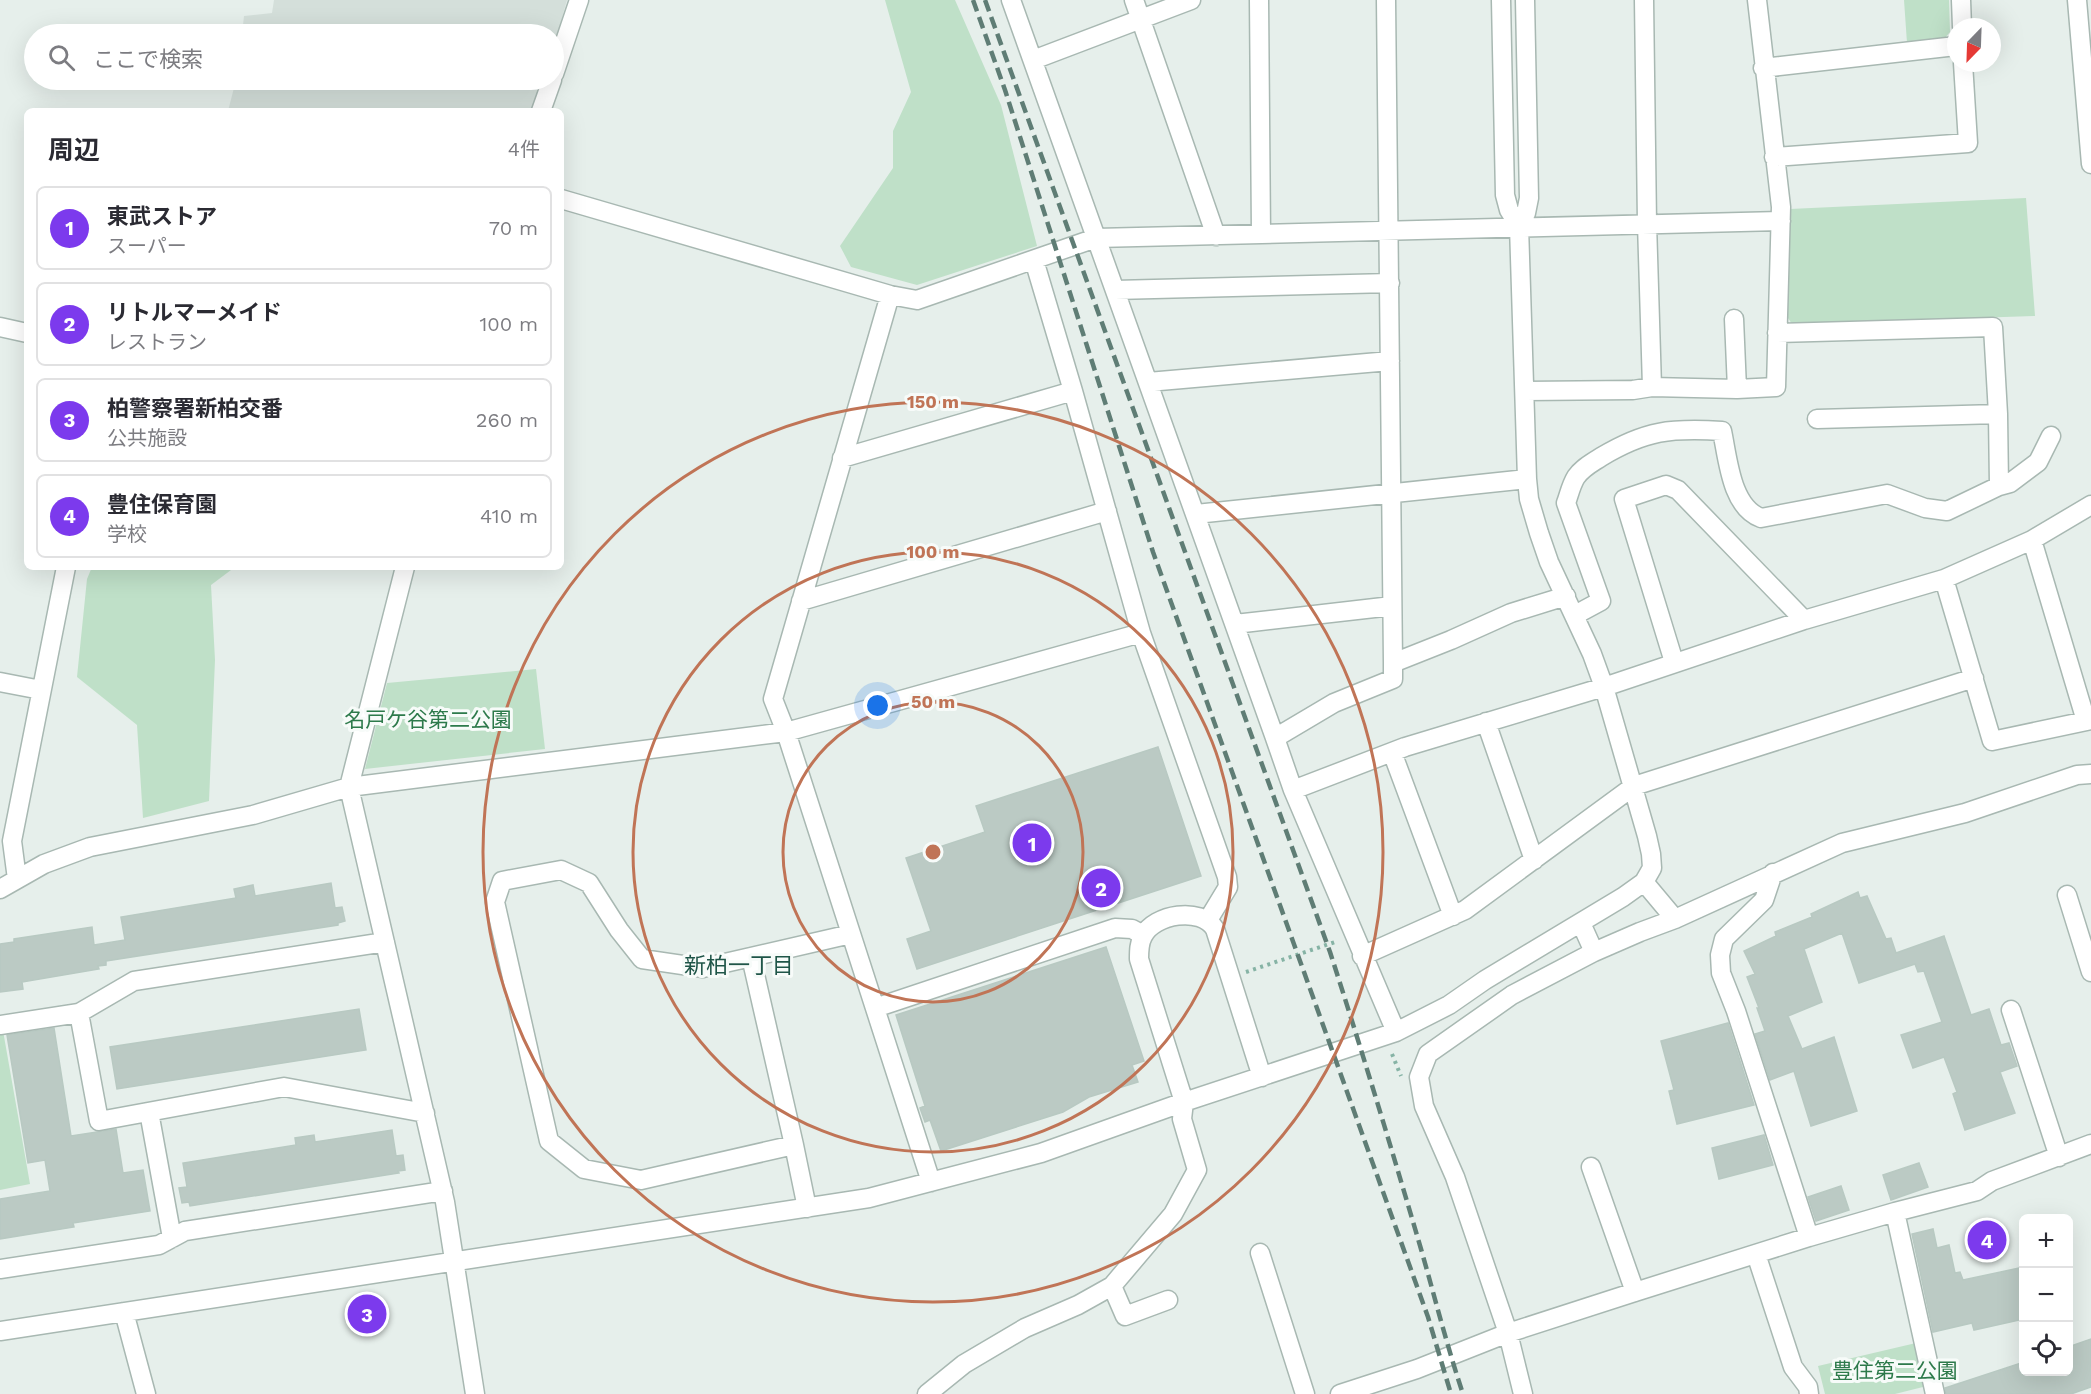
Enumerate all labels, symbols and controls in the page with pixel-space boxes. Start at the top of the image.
north arrow [1947,18,2001,72]
search box [24,24,564,90]
icon: search [45,41,78,74]
text: ここで検索 [93,47,203,72]
text: 周辺 [48,135,100,165]
text: 4件 [508,137,540,161]
text: 東武ストア [107,204,217,229]
text: 1 [65,216,74,240]
text: 70 m [489,216,538,240]
text: スーパー [107,234,187,258]
text: リトルマーメイド [107,300,282,325]
text: 2 [64,312,75,336]
text: 100 m [479,312,538,336]
text: レストラン [107,330,207,354]
text: 150 m [907,391,959,412]
text: 柏警察署新柏交番 [107,396,283,421]
text: 3 [64,408,75,432]
text: 260 m [476,408,538,432]
text: 公共施設 [107,426,187,450]
text: 豊住保育園 [107,492,217,517]
text: 4 [63,504,76,528]
text: 410 m [480,504,538,528]
text: 学校 [107,522,147,546]
text: 100 m [906,541,960,562]
your location [863,691,892,720]
text: 50 m [911,691,955,712]
park label: 名戸ケ谷第二公園 [344,707,512,732]
pin: 1 [1012,820,1052,866]
centre of rings [923,842,943,862]
pin: 2 [1082,866,1120,910]
district label: 新柏一丁目 [684,953,794,978]
map controls [2019,1214,2073,1376]
button: + [2019,1214,2073,1268]
pin: 4 [1968,1218,2006,1262]
button: − [2019,1268,2073,1322]
pin: 3 [348,1292,386,1336]
button: locate [2019,1322,2073,1376]
park label: 豊住第二公園 [1832,1358,1958,1383]

